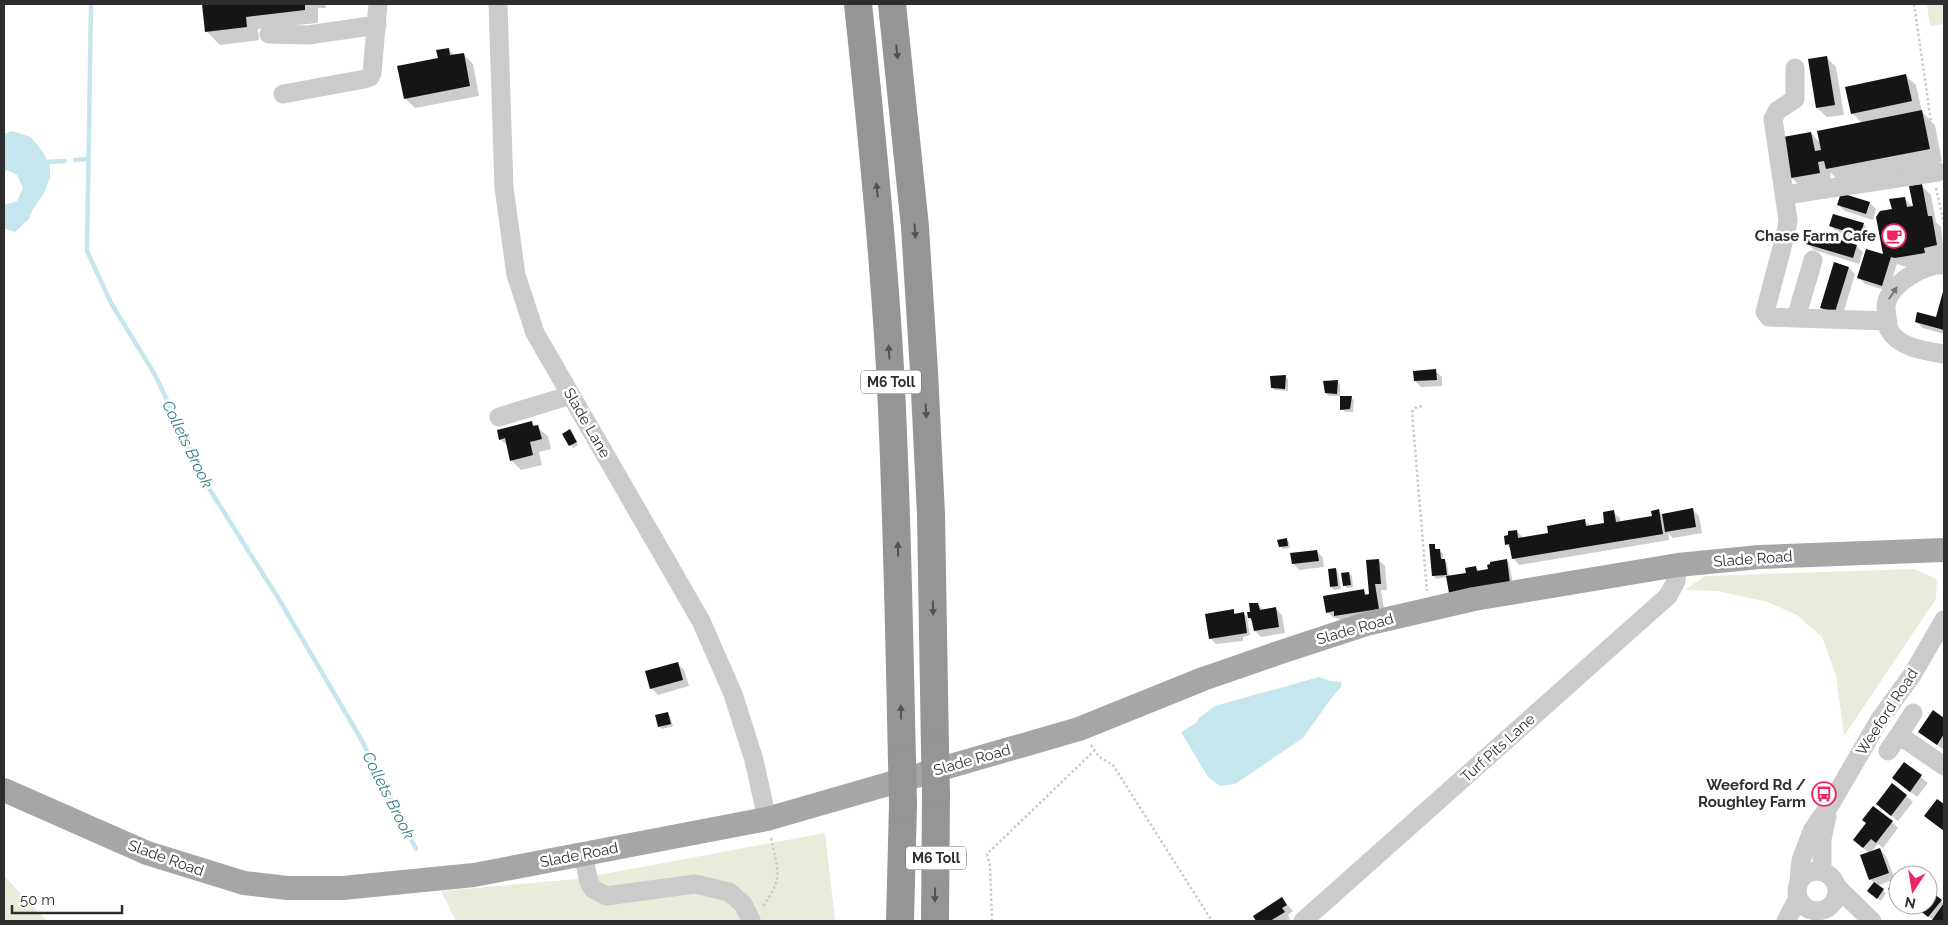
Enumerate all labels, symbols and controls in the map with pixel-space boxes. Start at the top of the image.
one-way arrow [893,45,901,61]
one-way arrow [873,182,881,198]
cafe icon: Chase Farm Cafe [1881,223,1907,249]
one-way arrow [912,224,920,240]
place label: Chase Farm Cafe [1755,227,1876,245]
one-way arrow [1888,286,1897,299]
one-way arrow [885,344,893,360]
road number: M6 Toll [861,371,921,394]
street label: Slade Lane [560,385,614,461]
water label: Collets Brook [158,397,217,492]
one-way arrow [922,403,930,419]
one-way arrow [894,541,902,557]
street label: Slade Road [1713,547,1793,571]
one-way arrow [929,601,937,617]
street label: Slade Road [1314,609,1396,649]
street label: Weeford Road [1852,665,1922,759]
one-way arrow [897,704,905,720]
street label: Turf Pits Lane [1457,710,1539,786]
street label: Slade Road [931,740,1013,780]
water label: Collets Brook [358,748,419,842]
place label: Weeford Rd / Roughley Farm [1698,776,1807,811]
bus stop icon: Weeford Rd / Roughley Farm [1811,781,1837,807]
street label: Slade Road [126,836,206,880]
street label: Slade Road [538,839,620,871]
road number: M6 Toll [906,846,966,870]
north arrow [1888,865,1938,915]
scale bar [12,882,122,914]
one-way arrow [931,888,939,904]
text: 50 m [20,891,55,909]
text: N [1903,894,1917,912]

